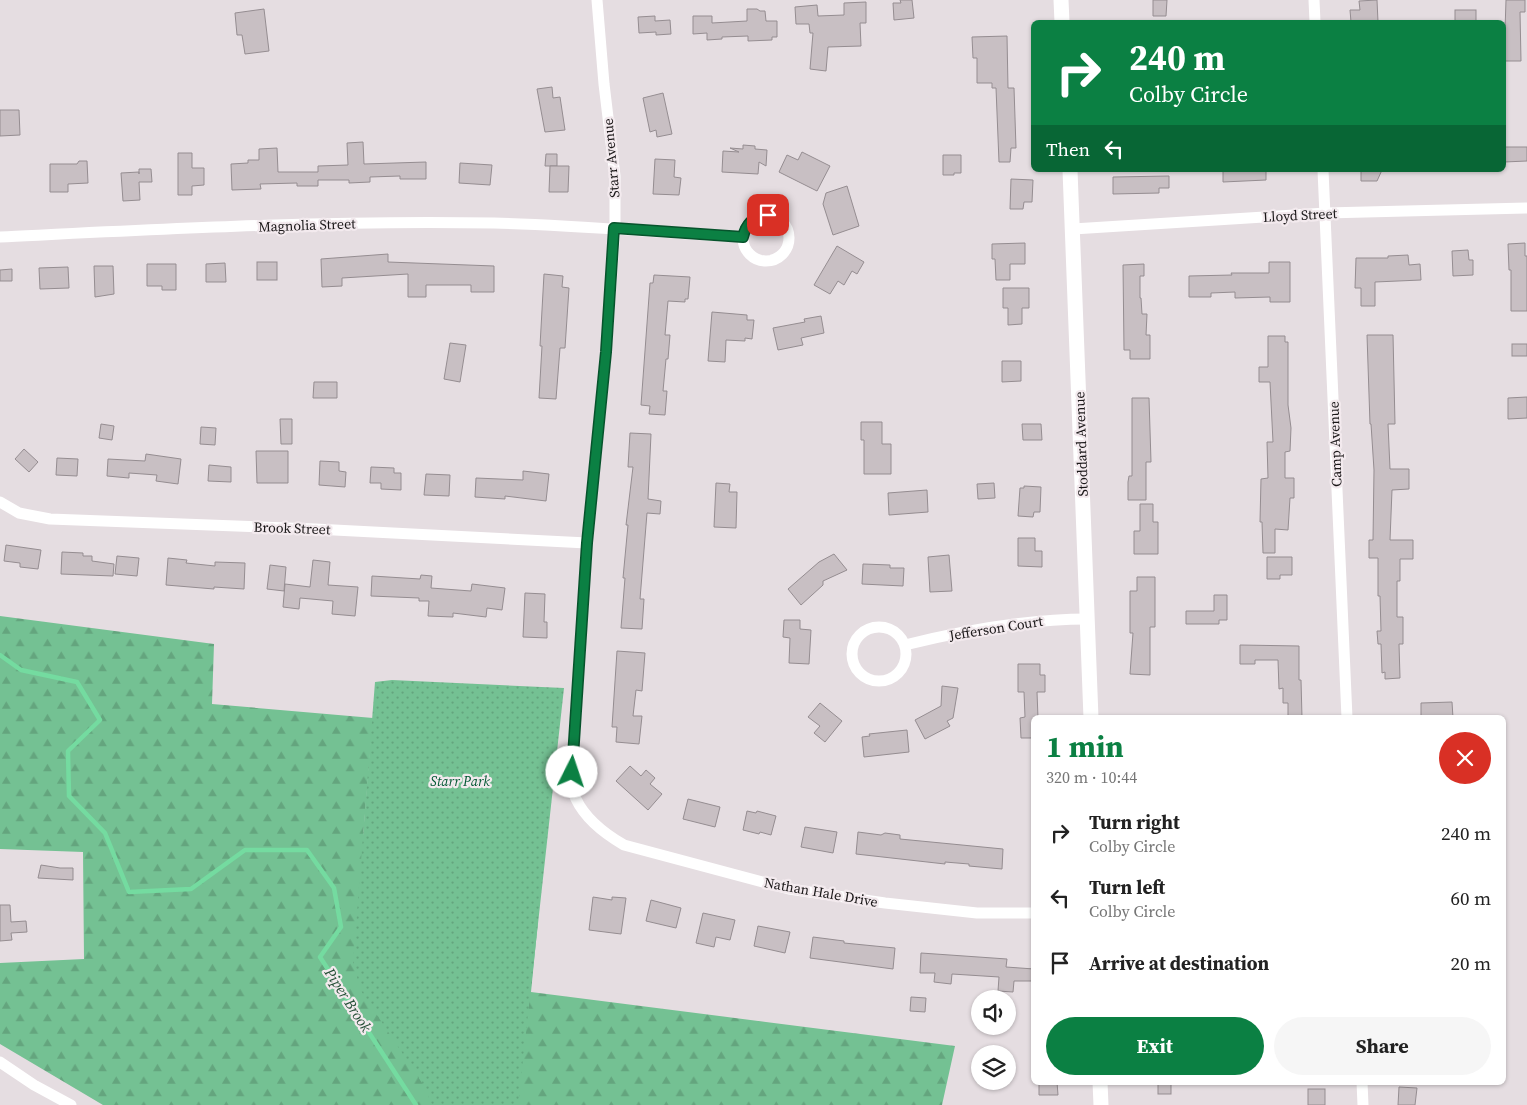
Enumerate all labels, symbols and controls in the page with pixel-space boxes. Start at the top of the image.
text: 240 m [1129,34,1225,82]
icon: right [1046,40,1111,105]
text: Colby Circle [1129,79,1248,109]
street label: Starr Avenue [598,117,624,199]
icon: left [1100,135,1128,163]
text: Then [1046,136,1090,162]
pin [747,194,789,236]
icon: arrive [754,201,782,229]
street label: Lloyd Street [1262,203,1338,227]
street label: Magnolia Street [258,213,357,237]
street label: Stoddard Avenue [1069,391,1093,497]
street label: Camp Avenue [1324,401,1346,487]
street label: Brook Street [253,517,331,539]
street label: Jefferson Court [947,611,1045,645]
text: 1 min [1046,726,1124,767]
button: close [1439,732,1491,784]
position arrow [545,745,597,797]
text: 320 m · 10:44 [1046,766,1137,788]
park label: Starr Park [430,771,490,791]
text: Turn right [1089,809,1180,835]
icon: right [1046,819,1074,847]
text: 240 m [1441,820,1491,846]
text: Colby Circle [1089,835,1176,857]
street label: Nathan Hale Drive [763,872,879,912]
text: Turn left [1089,874,1165,900]
icon: left [1046,884,1074,912]
text: 60 m [1450,885,1491,911]
text: Colby Circle [1089,900,1176,922]
icon: arrive [1046,949,1074,977]
text: Arrive at destination [1089,950,1269,976]
text: 20 m [1450,950,1491,976]
water label: Piper Brook [319,963,377,1037]
map controls [971,990,1016,1090]
button: sound [971,990,1016,1035]
button: Exit [1046,1017,1264,1075]
button: Share [1274,1017,1491,1075]
button: layers [971,1045,1016,1090]

